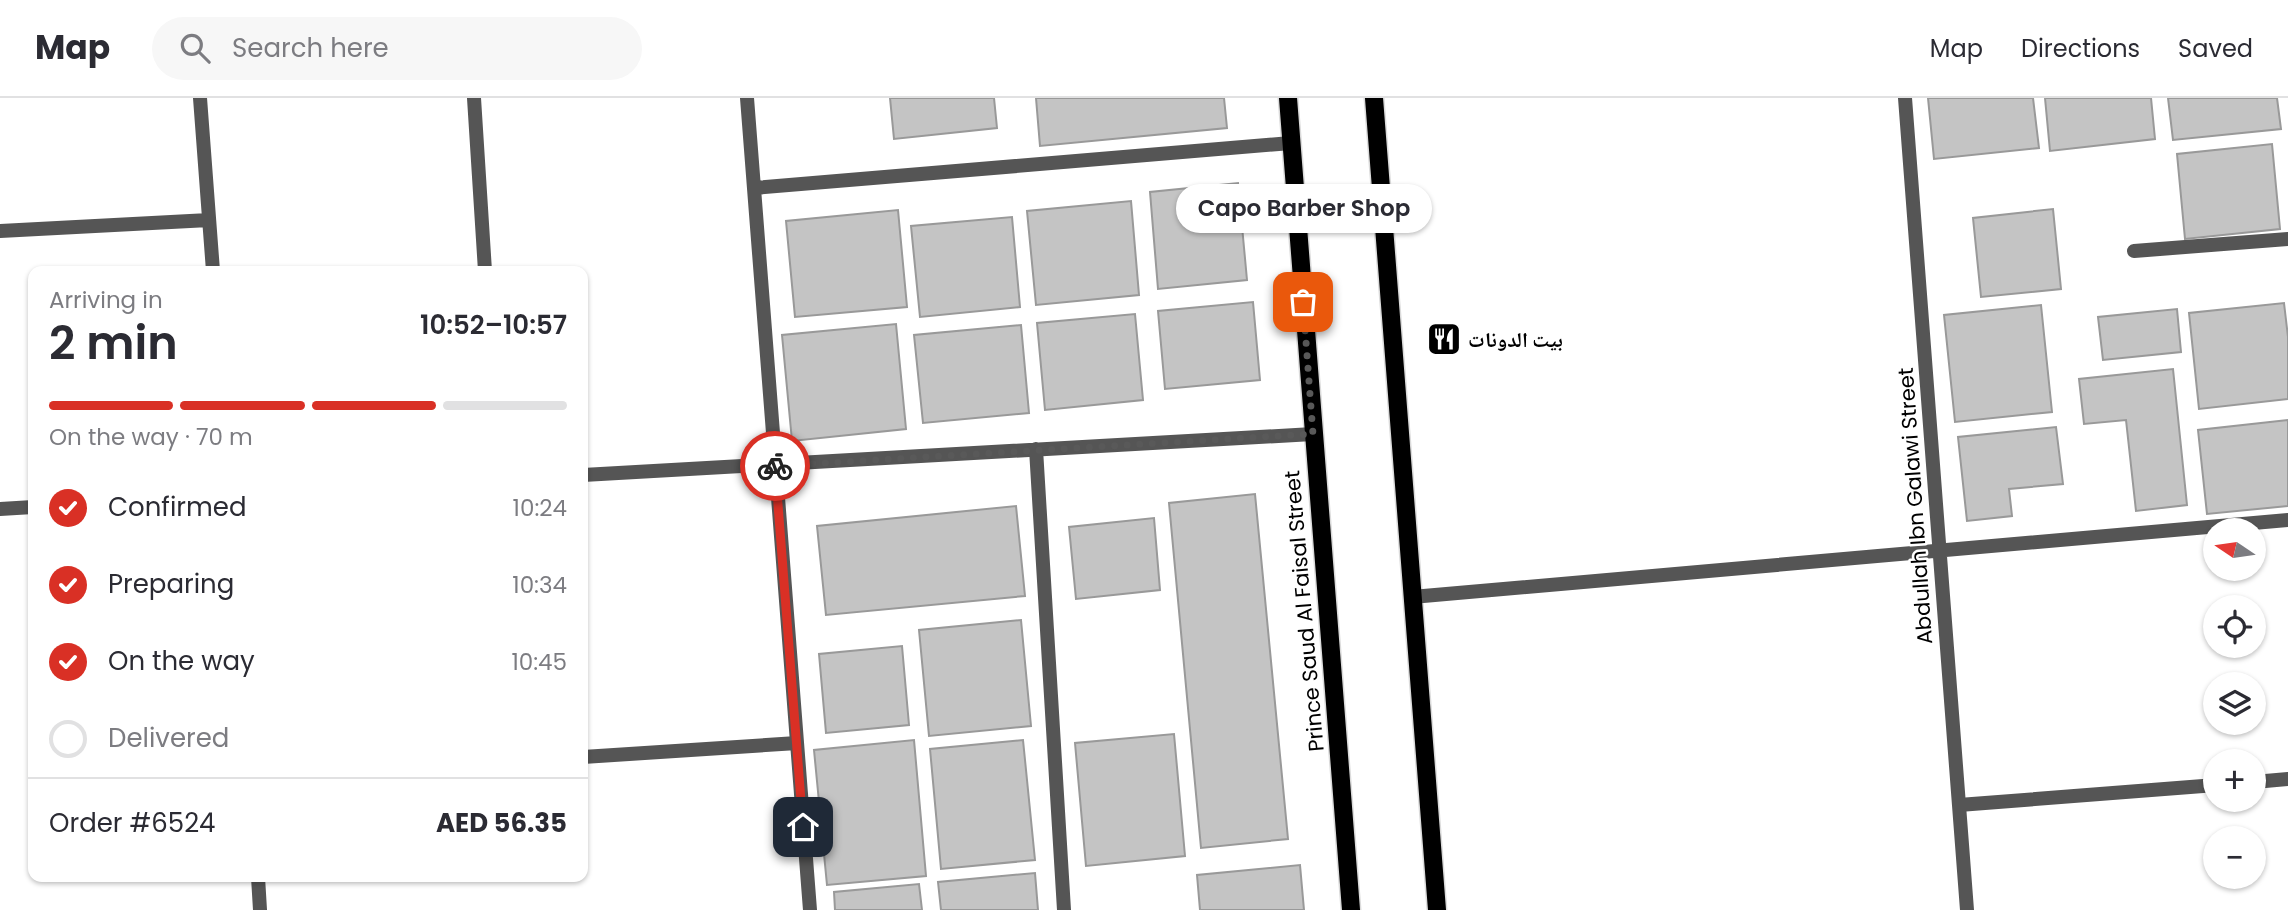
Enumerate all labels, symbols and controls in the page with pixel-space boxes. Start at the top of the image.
search box [152,17,642,80]
text: Map [35,24,110,71]
icon: search [176,29,214,67]
text: Search here [232,30,389,66]
text: Map [1930,32,1983,65]
text: Directions [2021,32,2140,65]
text: Saved [2178,32,2253,65]
callout: Capo Barber Shop [1175,183,1431,232]
text: Capo Barber Shop [1198,192,1410,224]
pin [1273,272,1333,332]
icon: bag [1284,283,1322,321]
text: Arriving in [49,284,163,316]
text: 10:52–10:57 [420,307,567,343]
text: 2 min [49,311,178,375]
restaurant icon: بيت الدونات [1425,320,1463,358]
place label: بيت الدونات [1468,325,1563,354]
street label: Abdullah Ibn Galawi Street [1891,367,1939,645]
text: On the way · 70 m [49,421,253,453]
courier [740,431,810,501]
icon: bike [756,447,794,485]
street label: Prince Saud Al Faisal Street [1277,469,1331,753]
icon: check [49,489,87,527]
text: Confirmed [108,489,246,525]
text: 10:24 [513,492,567,524]
north arrow [2203,518,2266,581]
map controls [2203,518,2266,889]
icon: check [49,566,87,604]
text: Preparing [108,566,234,602]
text: 10:34 [512,569,567,601]
button: locate [2203,595,2266,658]
icon: check [49,643,87,681]
text: On the way [108,643,255,679]
text: 10:45 [511,646,567,678]
button: layers [2203,672,2266,735]
text: Delivered [108,720,229,756]
button: + [2203,749,2266,812]
pin [773,797,833,857]
text: Order #6524 [49,805,215,841]
text: AED 56.35 [436,805,567,841]
icon: home [784,808,822,846]
button: − [2203,826,2266,889]

